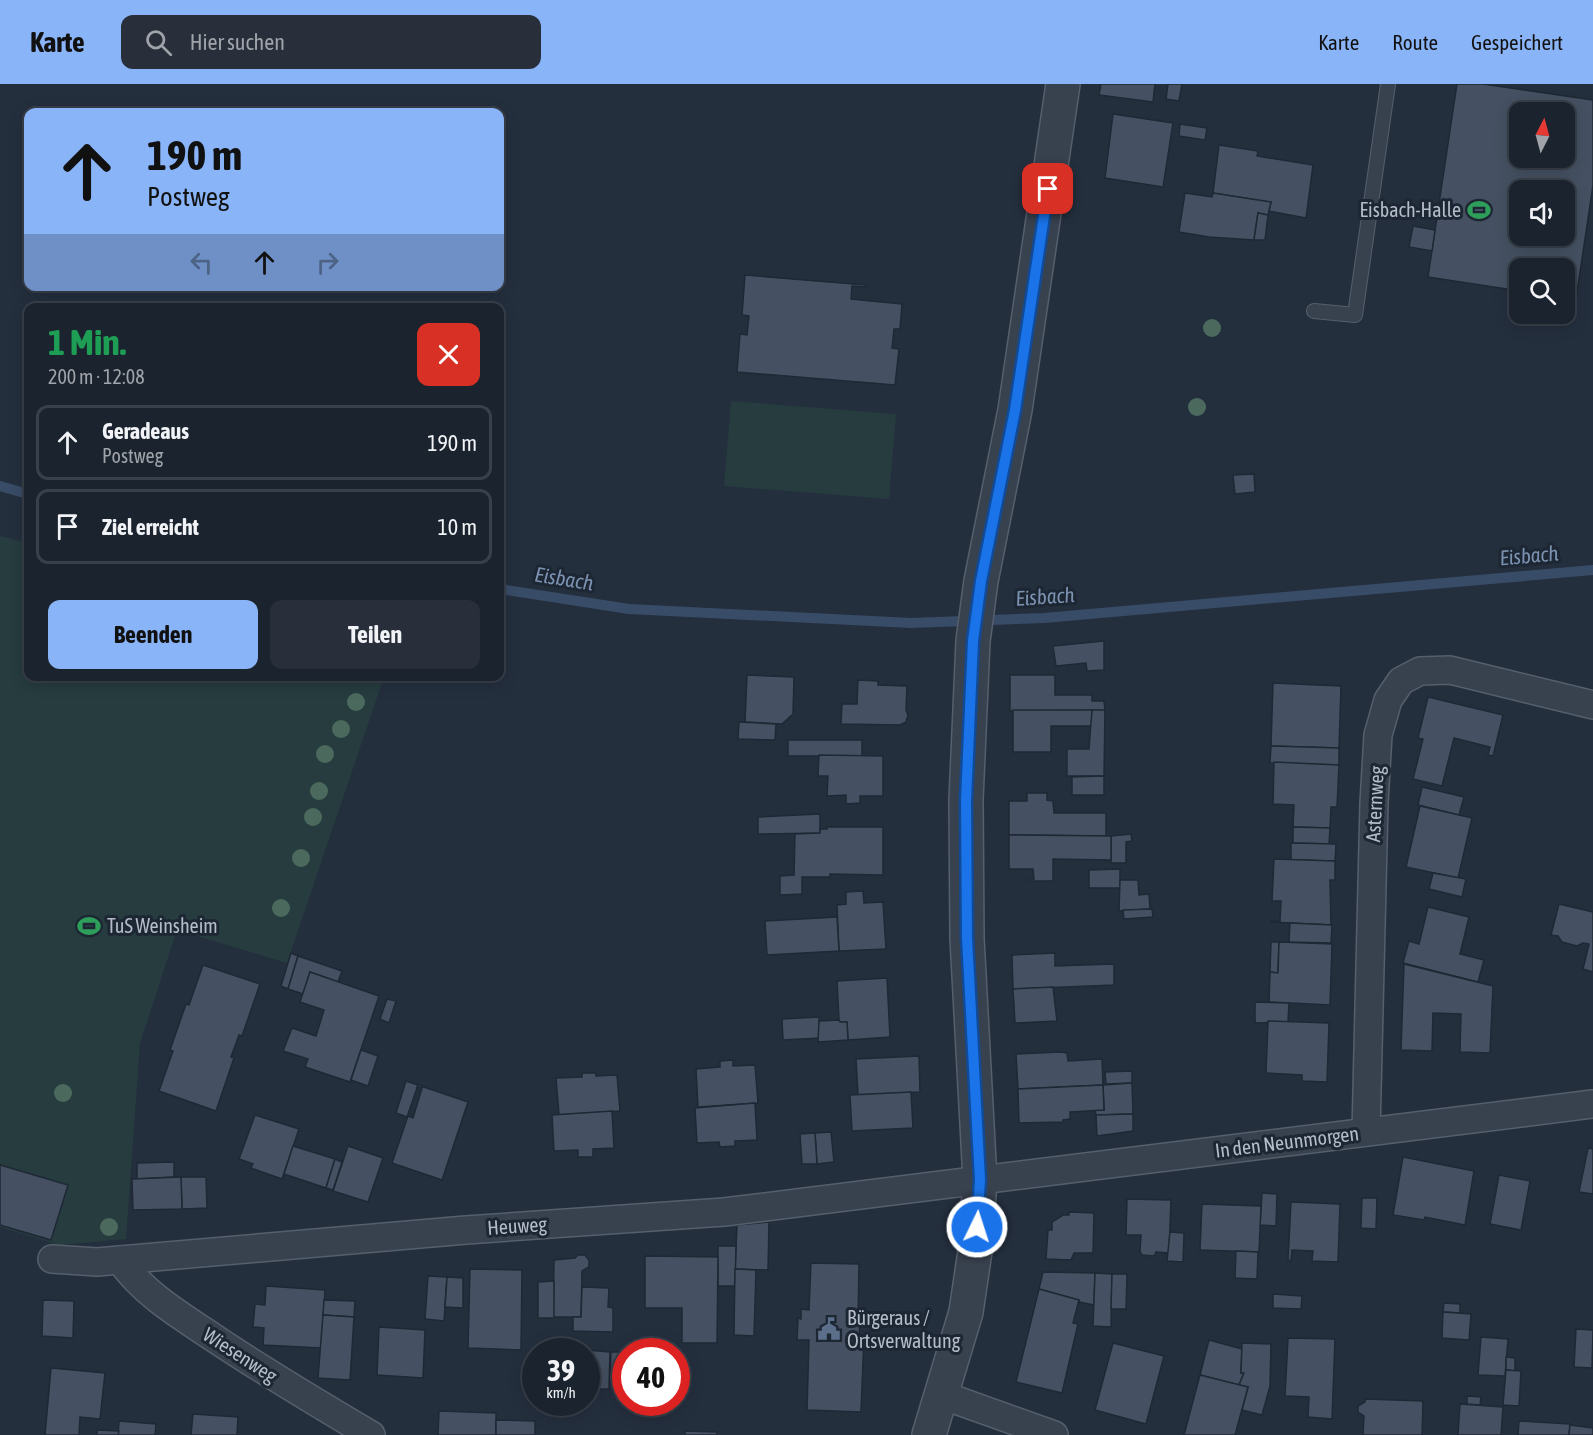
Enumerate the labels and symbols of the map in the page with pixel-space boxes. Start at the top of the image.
north arrow [1509,102,1575,168]
pin [1022,163,1073,214]
sports icon: Eisbach-Halle [1466,197,1492,223]
place label: Eisbach-Halle [1360,198,1461,221]
water label: Eisbach [1499,540,1559,570]
water label: Eisbach [533,562,595,594]
water label: Eisbach [1015,582,1075,610]
street label: Asternweg [1361,765,1388,843]
sports icon: TuS Weinsheim [76,913,102,939]
place label: TuS Weinsheim [107,914,218,937]
street label: In den Neunmorgen [1214,1121,1360,1162]
position arrow [945,1195,1009,1259]
street label: Heuweg [486,1212,548,1239]
place label: Bürgeraus / Ortsverwaltung [847,1306,961,1352]
public building icon: Bürgeraus / Ortsverwaltung [816,1316,842,1342]
street label: Wiesenweg [199,1322,282,1387]
speed limit sign: 40 [612,1338,690,1416]

